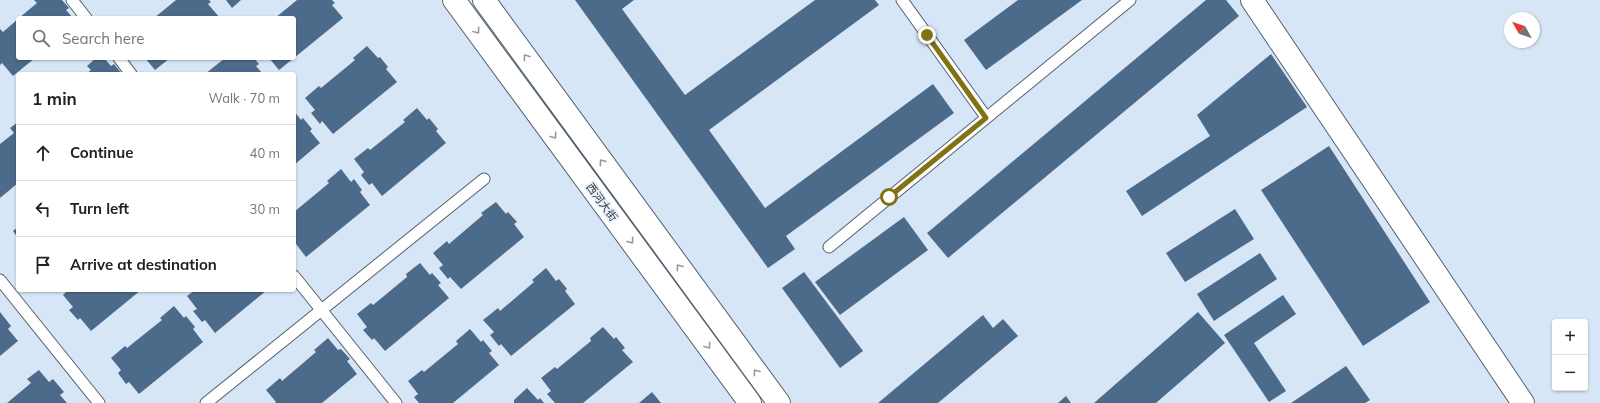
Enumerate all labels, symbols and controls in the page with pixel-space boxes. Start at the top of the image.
north arrow [1504,12,1540,48]
search box [16,16,296,60]
route end [918,26,936,44]
icon: search [30,27,52,49]
one-way arrow [472,27,479,34]
text: Search here [62,29,144,48]
one-way arrow [523,54,530,61]
text: 1 min [32,88,77,109]
text: Walk · 70 m [209,90,280,106]
one-way arrow [549,132,556,139]
icon: ahead [32,142,54,164]
text: Continue [70,143,133,162]
text: 40 m [250,145,280,161]
one-way arrow [600,159,607,166]
street label: 西河大街 [583,180,621,224]
route start [880,188,898,206]
icon: left [32,198,54,220]
text: Turn left [70,199,129,218]
text: 30 m [250,201,280,217]
one-way arrow [626,237,633,244]
icon: arrive [32,254,54,276]
text: Arrive at destination [70,255,217,274]
one-way arrow [677,264,684,271]
map controls [1552,319,1588,391]
button: + [1552,319,1588,355]
one-way arrow [703,341,710,348]
button: − [1552,355,1588,391]
one-way arrow [754,369,761,376]

